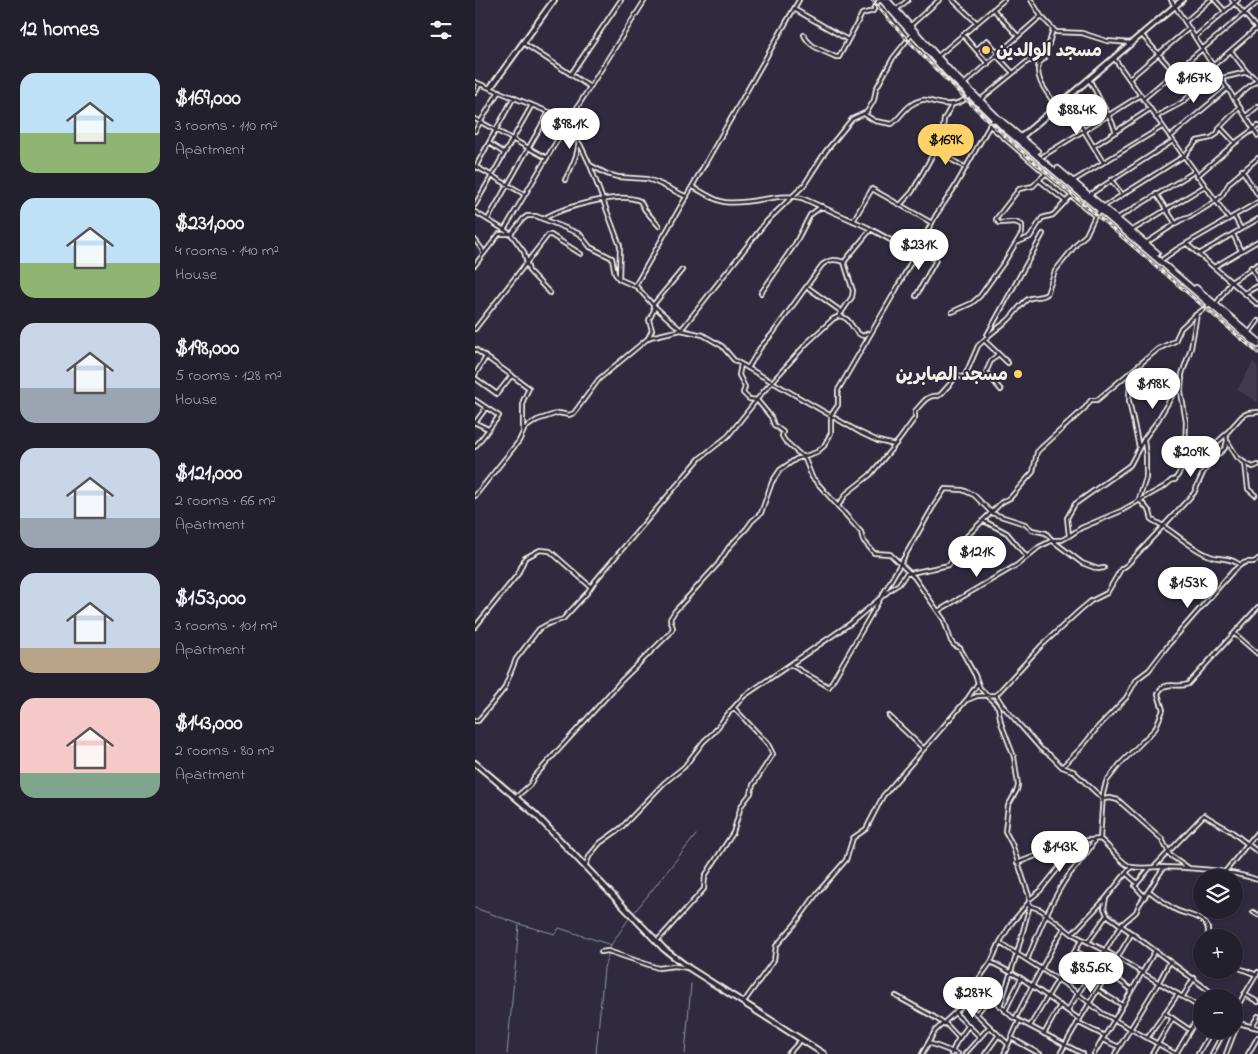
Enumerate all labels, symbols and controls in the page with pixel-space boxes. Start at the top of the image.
text: 12 homes [20,15,100,45]
icon: filters [427,16,455,44]
place label: مسجد الوالدين [996,39,1102,65]
marker: مسجد الوالدين [980,44,992,56]
pin: $167K [1159,62,1229,104]
text: $167K [1176,66,1212,90]
text: $169,000 [175,84,241,114]
icon: home [60,93,120,153]
pin: $88.4K [1036,94,1118,136]
text: $88.4K [1057,98,1097,122]
pin: $98.1K [529,108,611,150]
text: $98.1K [552,112,588,136]
text: 3 rooms · 110 m² [175,114,277,138]
pin: $169K [911,124,981,166]
text: $169K [929,128,963,152]
text: Apartment [175,138,245,162]
text: $231,000 [175,209,244,239]
icon: home [60,218,120,278]
pin: $231K [884,228,954,271]
text: $231K [900,233,938,257]
text: 4 rooms · 140 m² [175,239,279,263]
text: House [175,263,217,287]
text: $198,000 [175,334,239,364]
icon: home [60,343,120,403]
place label: مسجد الصابرين [896,363,1008,389]
text: 5 rooms · 128 m² [175,364,282,388]
marker: مسجد الصابرين [1012,368,1024,380]
pin: $198K [1118,368,1188,410]
text: $198K [1136,372,1170,396]
text: House [175,388,217,412]
pin: $209K [1156,436,1226,478]
text: $209K [1172,440,1210,464]
text: $121,000 [175,459,242,489]
icon: home [60,468,120,528]
text: 2 rooms · 66 m² [175,489,276,513]
text: Apartment [175,513,245,537]
pin: $121K [942,536,1012,578]
text: $121K [959,540,995,564]
pin: $153K [1153,566,1223,609]
text: $153K [1169,571,1207,595]
text: $153,000 [175,584,246,614]
icon: home [60,593,120,653]
text: 3 rooms · 101 m² [175,614,277,638]
text: Apartment [175,638,245,662]
text: $143,000 [175,709,243,739]
icon: home [60,718,120,778]
text: 2 rooms · 80 m² [175,739,275,763]
text: Apartment [175,763,245,787]
pin: $143K [1025,830,1095,873]
text: $143K [1042,835,1078,859]
map controls [1193,869,1243,1039]
button: layers [1193,869,1243,919]
button: + [1193,929,1243,979]
pin: $85.6K [1050,952,1132,994]
text: $85.6K [1070,956,1112,980]
pin: $287K [938,976,1008,1019]
text: $287K [954,981,992,1005]
button: − [1193,989,1243,1039]

